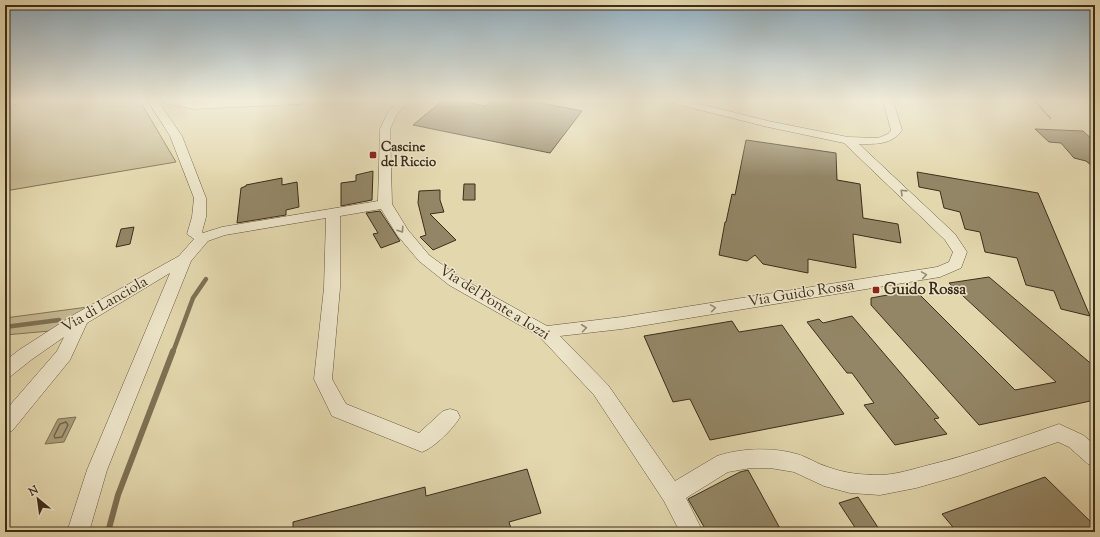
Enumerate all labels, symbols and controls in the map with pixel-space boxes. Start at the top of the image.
place label: Cascine del Riccio [381,139,436,172]
marker: Cascine del Riccio [368,150,378,160]
one-way arrow [901,190,908,197]
one-way arrow [396,226,404,233]
street label: Via del Ponte a Iozzi [435,260,553,346]
one-way arrow [921,271,927,280]
street label: Via di Lanciola [58,272,152,338]
street label: Via Guido Rossa [746,275,856,313]
place label: Guido Rossa [884,280,966,301]
marker: Guido Rossa [871,285,881,295]
one-way arrow [710,305,716,313]
one-way arrow [581,323,587,332]
north arrow [18,479,58,519]
text: N [25,482,42,501]

